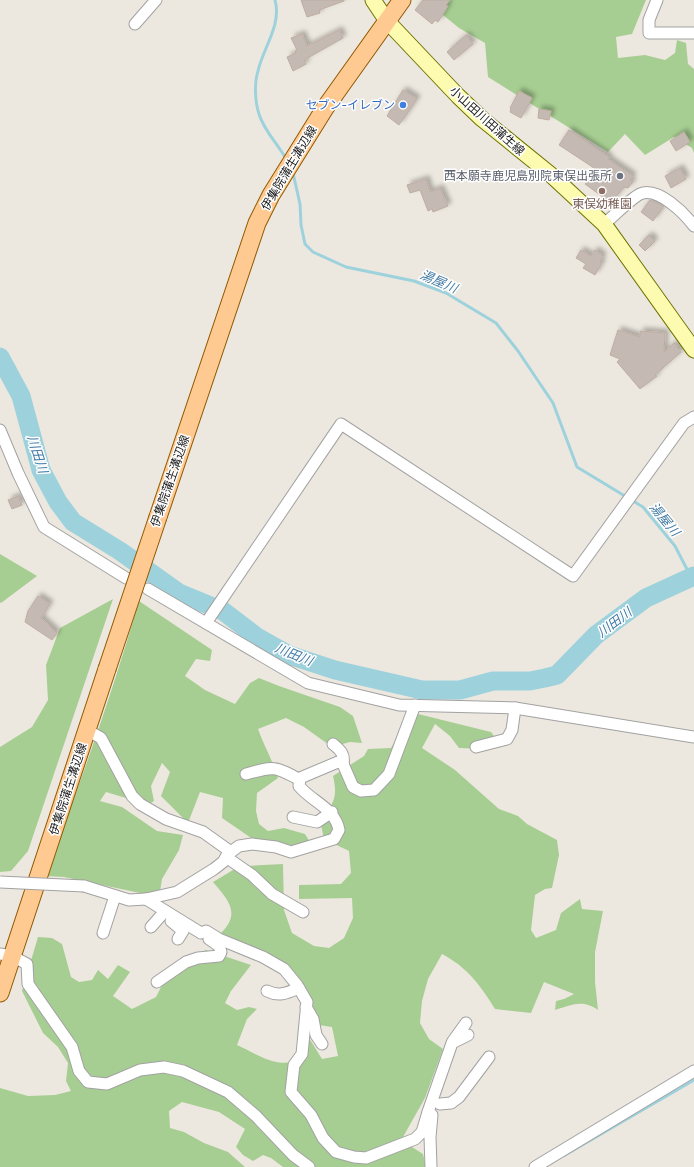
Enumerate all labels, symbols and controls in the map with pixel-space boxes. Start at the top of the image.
street label: 小山田川田蒲生線 [447,83,528,158]
place label: セブン-イレブン [305,97,395,112]
marker: セブン-イレブン [398,100,408,110]
street label: 伊集院蒲生溝辺線 [257,123,320,213]
place label: 西本願寺鹿児島別院東俣出張所 [444,168,612,183]
marker: 西本願寺鹿児島別院東俣出張所 [615,171,625,181]
marker: 東俣幼稚園 [597,186,607,196]
place label: 東俣幼稚園 [572,196,632,211]
water label: 湯屋川 [418,266,462,297]
water label: 川田川 [24,433,52,477]
street label: 伊集院蒲生溝辺線 [147,433,192,529]
water label: 湯屋川 [646,499,685,541]
water label: 川田川 [594,603,636,640]
water label: 川田川 [273,639,317,669]
street label: 伊集院蒲生溝辺線 [46,741,89,837]

